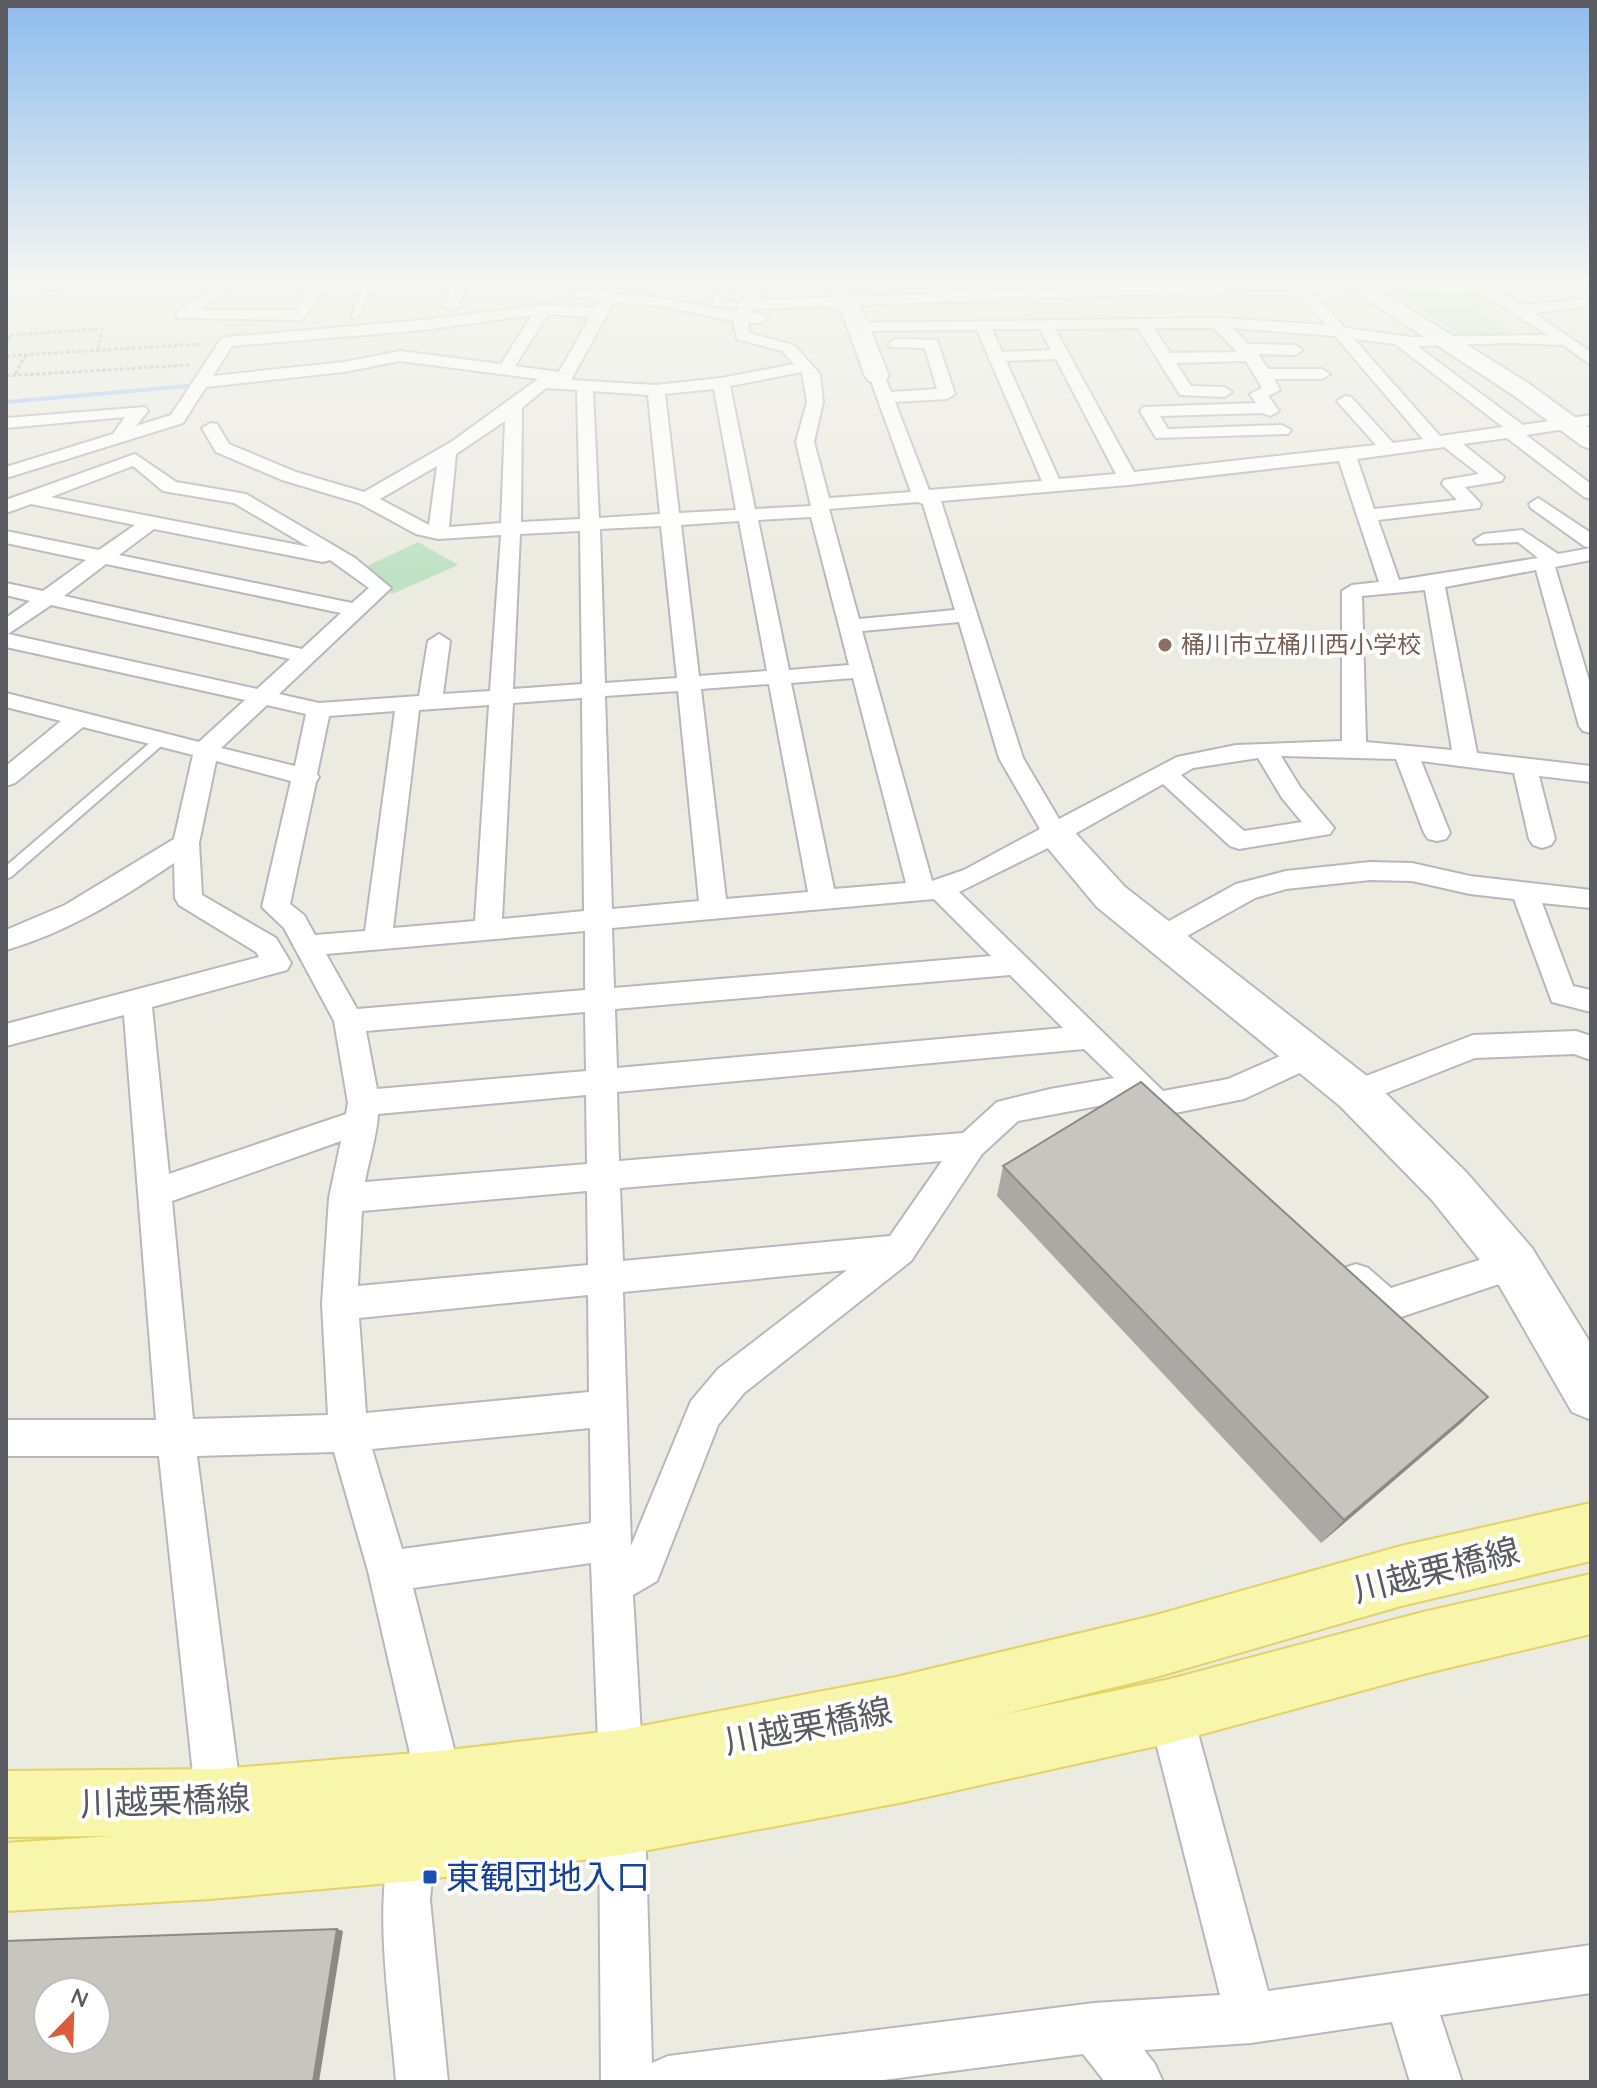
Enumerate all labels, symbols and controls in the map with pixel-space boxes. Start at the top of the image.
place label: 桶川市立桶川西小学校 [1181,629,1421,659]
marker: 桶川市立桶川西小学校 [1156,636,1174,654]
street label: 川越栗橋線 [1348,1528,1524,1611]
street label: 川越栗橋線 [720,1688,895,1763]
street label: 川越栗橋線 [79,1776,251,1825]
place label: 東観団地入口 [446,1855,650,1898]
marker: 東観団地入口 [421,1868,439,1886]
north arrow [32,1976,112,2056]
text: N [67,1982,93,2014]

